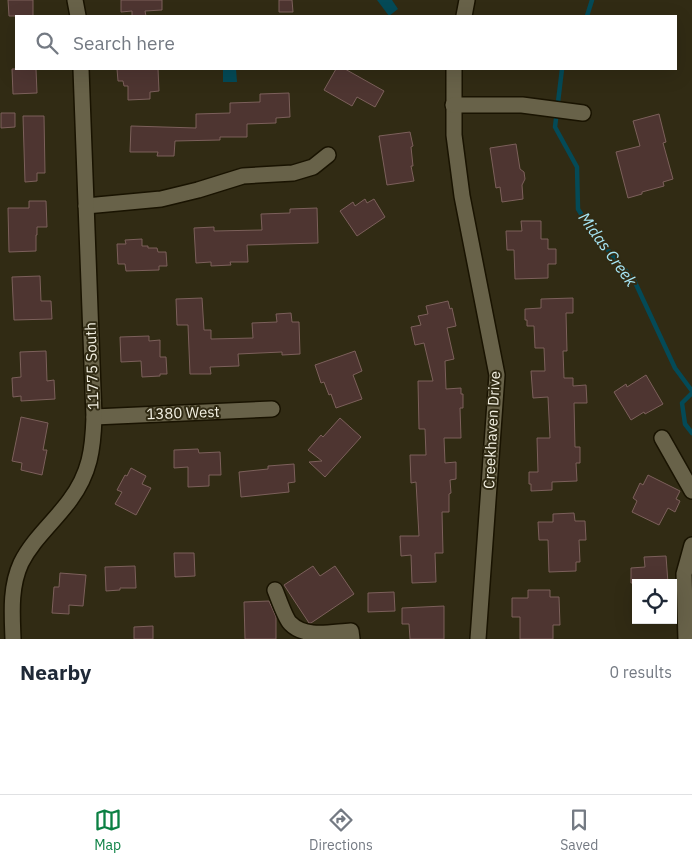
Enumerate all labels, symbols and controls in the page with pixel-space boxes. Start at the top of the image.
search box [15,15,677,70]
icon: search [33,29,61,57]
text: Search here [73,31,175,55]
water label: Midas Creek [574,208,642,291]
street label: 11775 South [80,322,103,410]
street label: Creekhaven Drive [479,371,504,489]
street label: 1380 West [146,402,220,423]
map controls [632,579,677,624]
button: locate [632,579,677,624]
text: Nearby [20,658,91,686]
text: 0 results [609,662,672,682]
tab: Map [94,806,122,854]
tab: Directions [309,806,373,854]
tab: Saved [560,806,598,854]

